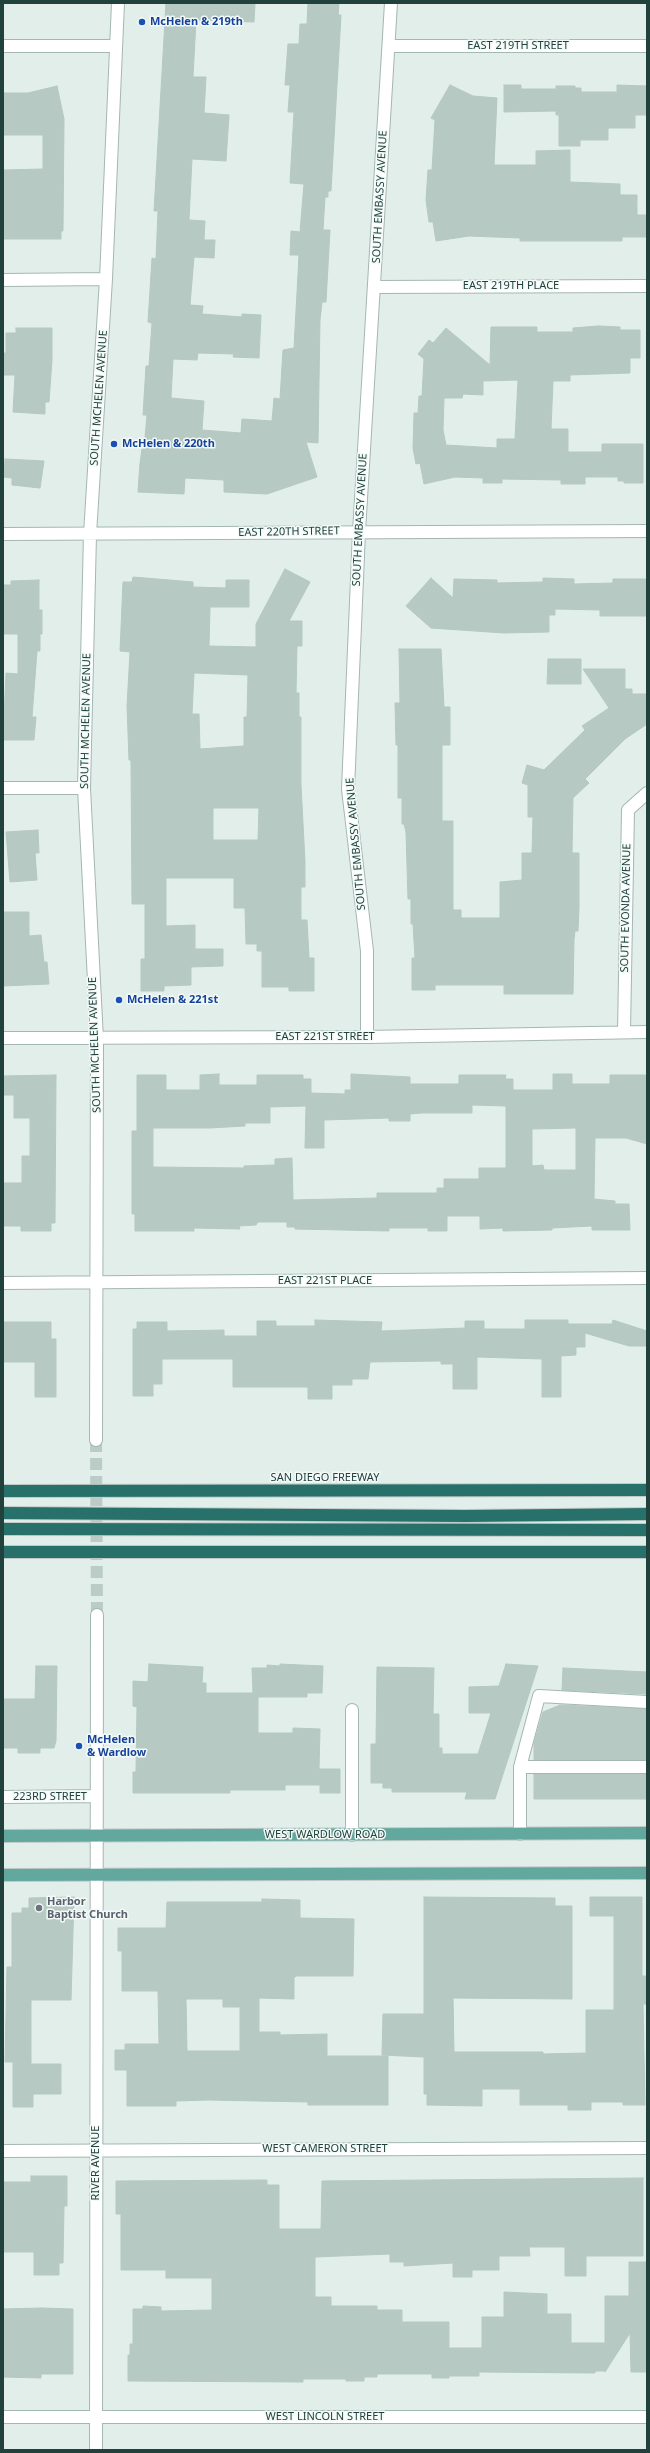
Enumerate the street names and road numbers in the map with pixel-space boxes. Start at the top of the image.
street label: EAST 219TH STREET [467,39,569,53]
street label: SOUTH EMBASSY AVENUE [370,130,390,264]
street label: EAST 219TH PLACE [463,279,559,293]
street label: SOUTH MCHELEN AVENUE [88,330,110,466]
street label: SOUTH EMBASSY AVENUE [350,453,370,587]
street label: EAST 220TH STREET [238,525,340,539]
street label: SOUTH MCHELEN AVENUE [78,653,94,789]
street label: SOUTH EMBASSY AVENUE [344,777,368,911]
street label: SOUTH EVONDA AVENUE [618,843,634,973]
street label: SOUTH MCHELEN AVENUE [86,977,104,1113]
street label: EAST 221ST STREET [275,1030,375,1044]
street label: EAST 221ST PLACE [278,1274,372,1288]
street label: SAN DIEGO FREEWAY [271,1471,379,1485]
street label: 223RD STREET [13,1790,87,1804]
street label: WEST WARDLOW ROAD [265,1828,385,1842]
street label: RIVER AVENUE [89,2126,103,2200]
street label: WEST CAMERON STREET [262,2142,388,2156]
street label: WEST LINCOLN STREET [266,2410,384,2424]

